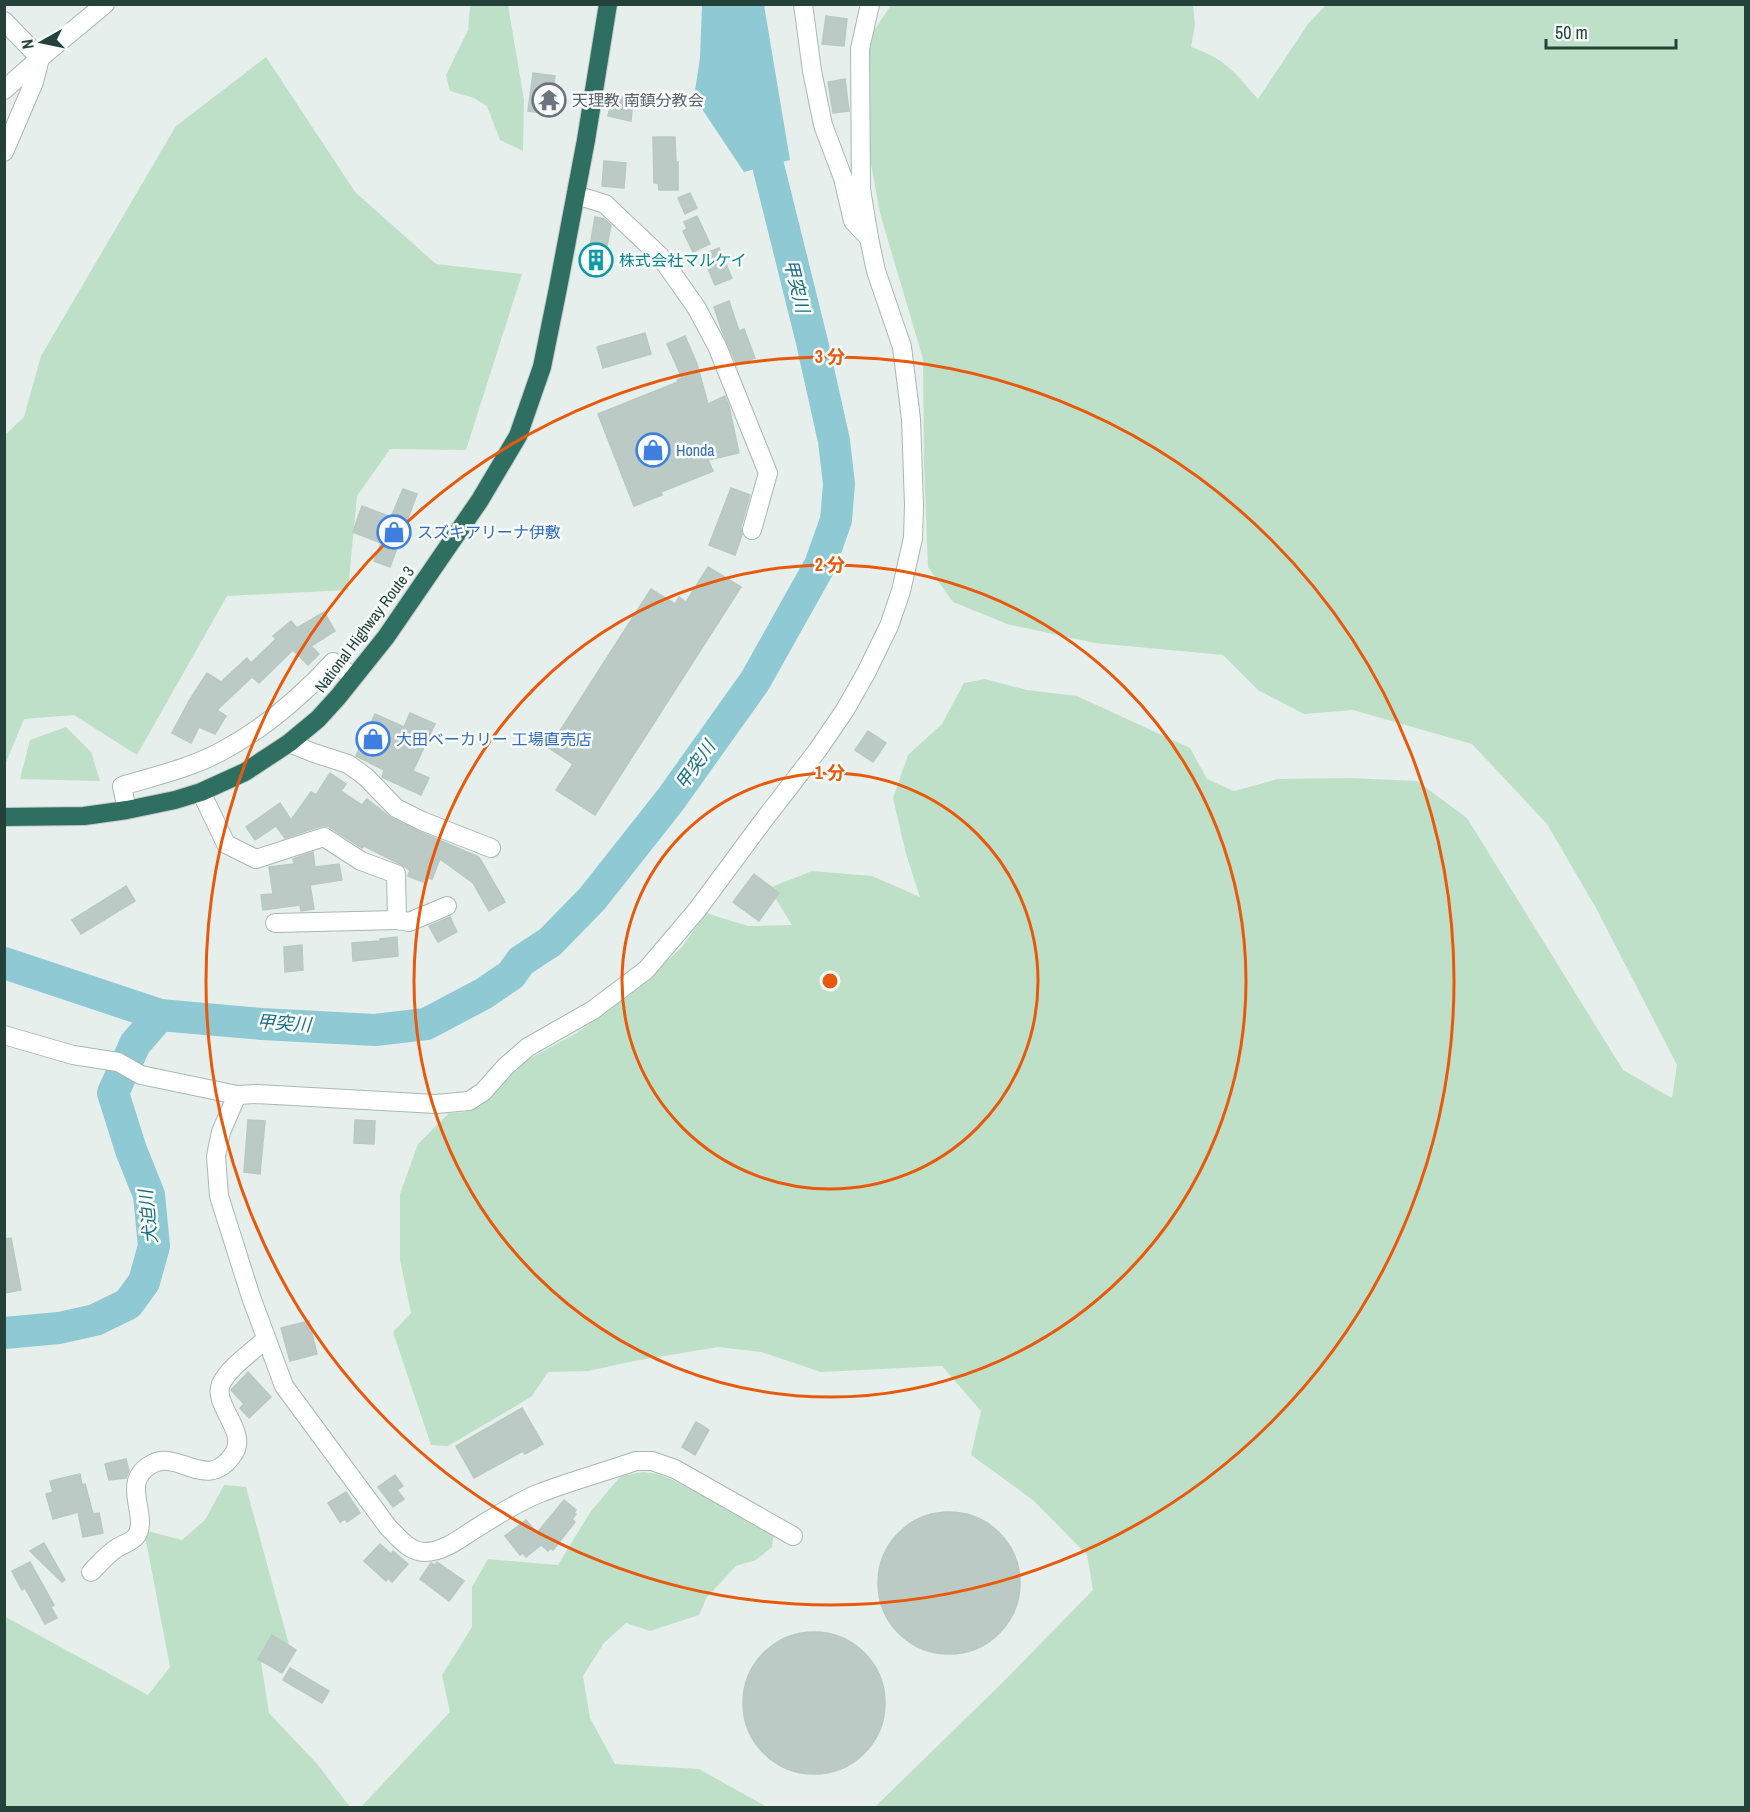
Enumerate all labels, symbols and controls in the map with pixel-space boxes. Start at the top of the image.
north arrow [12,12,72,72]
scale bar [1546,12,1676,50]
text: 50 m [1555,20,1588,45]
text: N [16,38,39,51]
temple icon: 天理教 南鎮分教会 [531,82,567,118]
place label: 天理教 南鎮分教会 [572,89,704,111]
building icon: 株式会社マルケイ [578,242,614,278]
place label: 株式会社マルケイ [619,249,747,271]
water label: 甲突川 [778,257,816,317]
text: 3 分 [815,344,845,369]
shop icon: Honda [635,432,671,468]
place label: Honda [676,439,715,461]
shop icon: スズキアリーナ伊敷 [376,514,412,550]
place label: スズキアリーナ伊敷 [417,521,561,543]
text: 2 分 [815,552,845,577]
street label: National Highway Route 3 [309,561,419,697]
shop icon: 大田ベーカリー 工場直売店 [355,721,391,757]
place label: 大田ベーカリー 工場直売店 [396,728,592,750]
water label: 甲突川 [669,734,722,794]
text: 1 分 [815,760,845,785]
centre of rings [820,971,840,991]
water label: 甲突川 [256,1009,314,1037]
water label: 犬迫川 [133,1187,163,1245]

